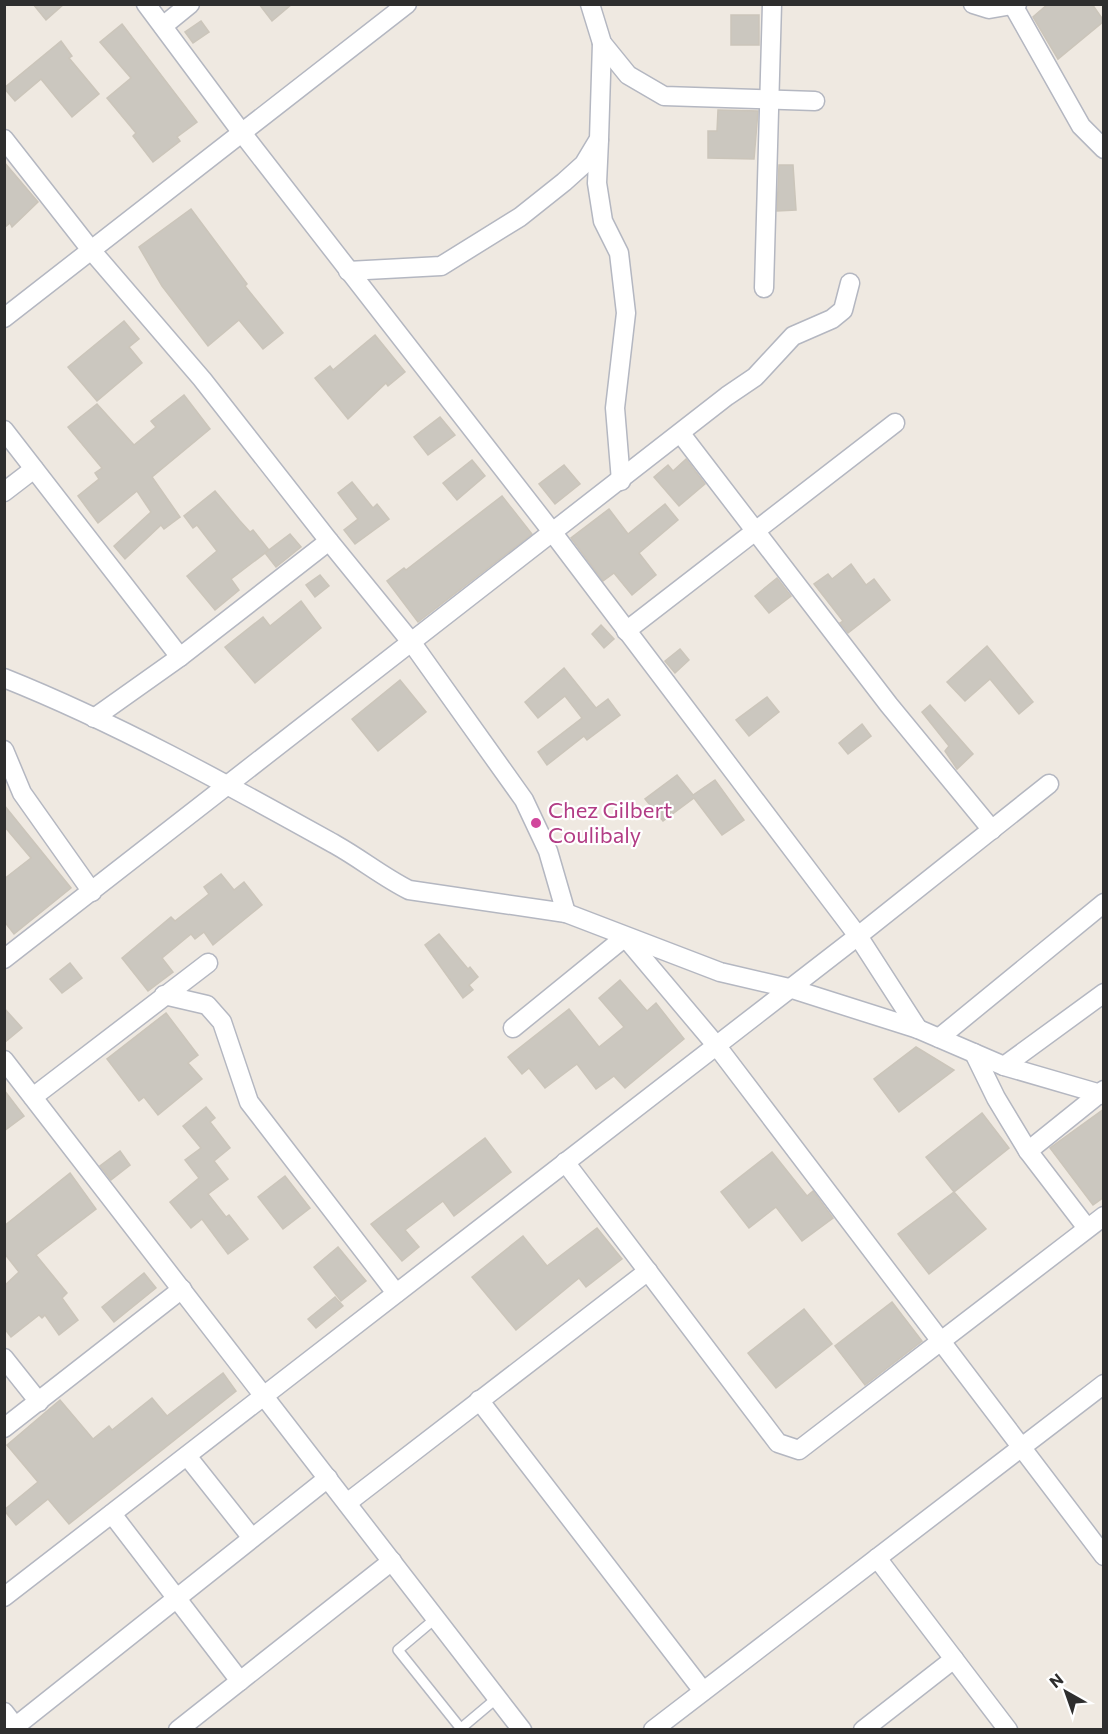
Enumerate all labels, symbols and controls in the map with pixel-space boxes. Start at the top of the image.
place label: Chez Gilbert Coulibaly [548,796,672,848]
marker: Chez Gilbert Coulibaly [529,816,543,830]
north arrow [1036,1662,1096,1722]
text: N [1045,1669,1067,1691]

